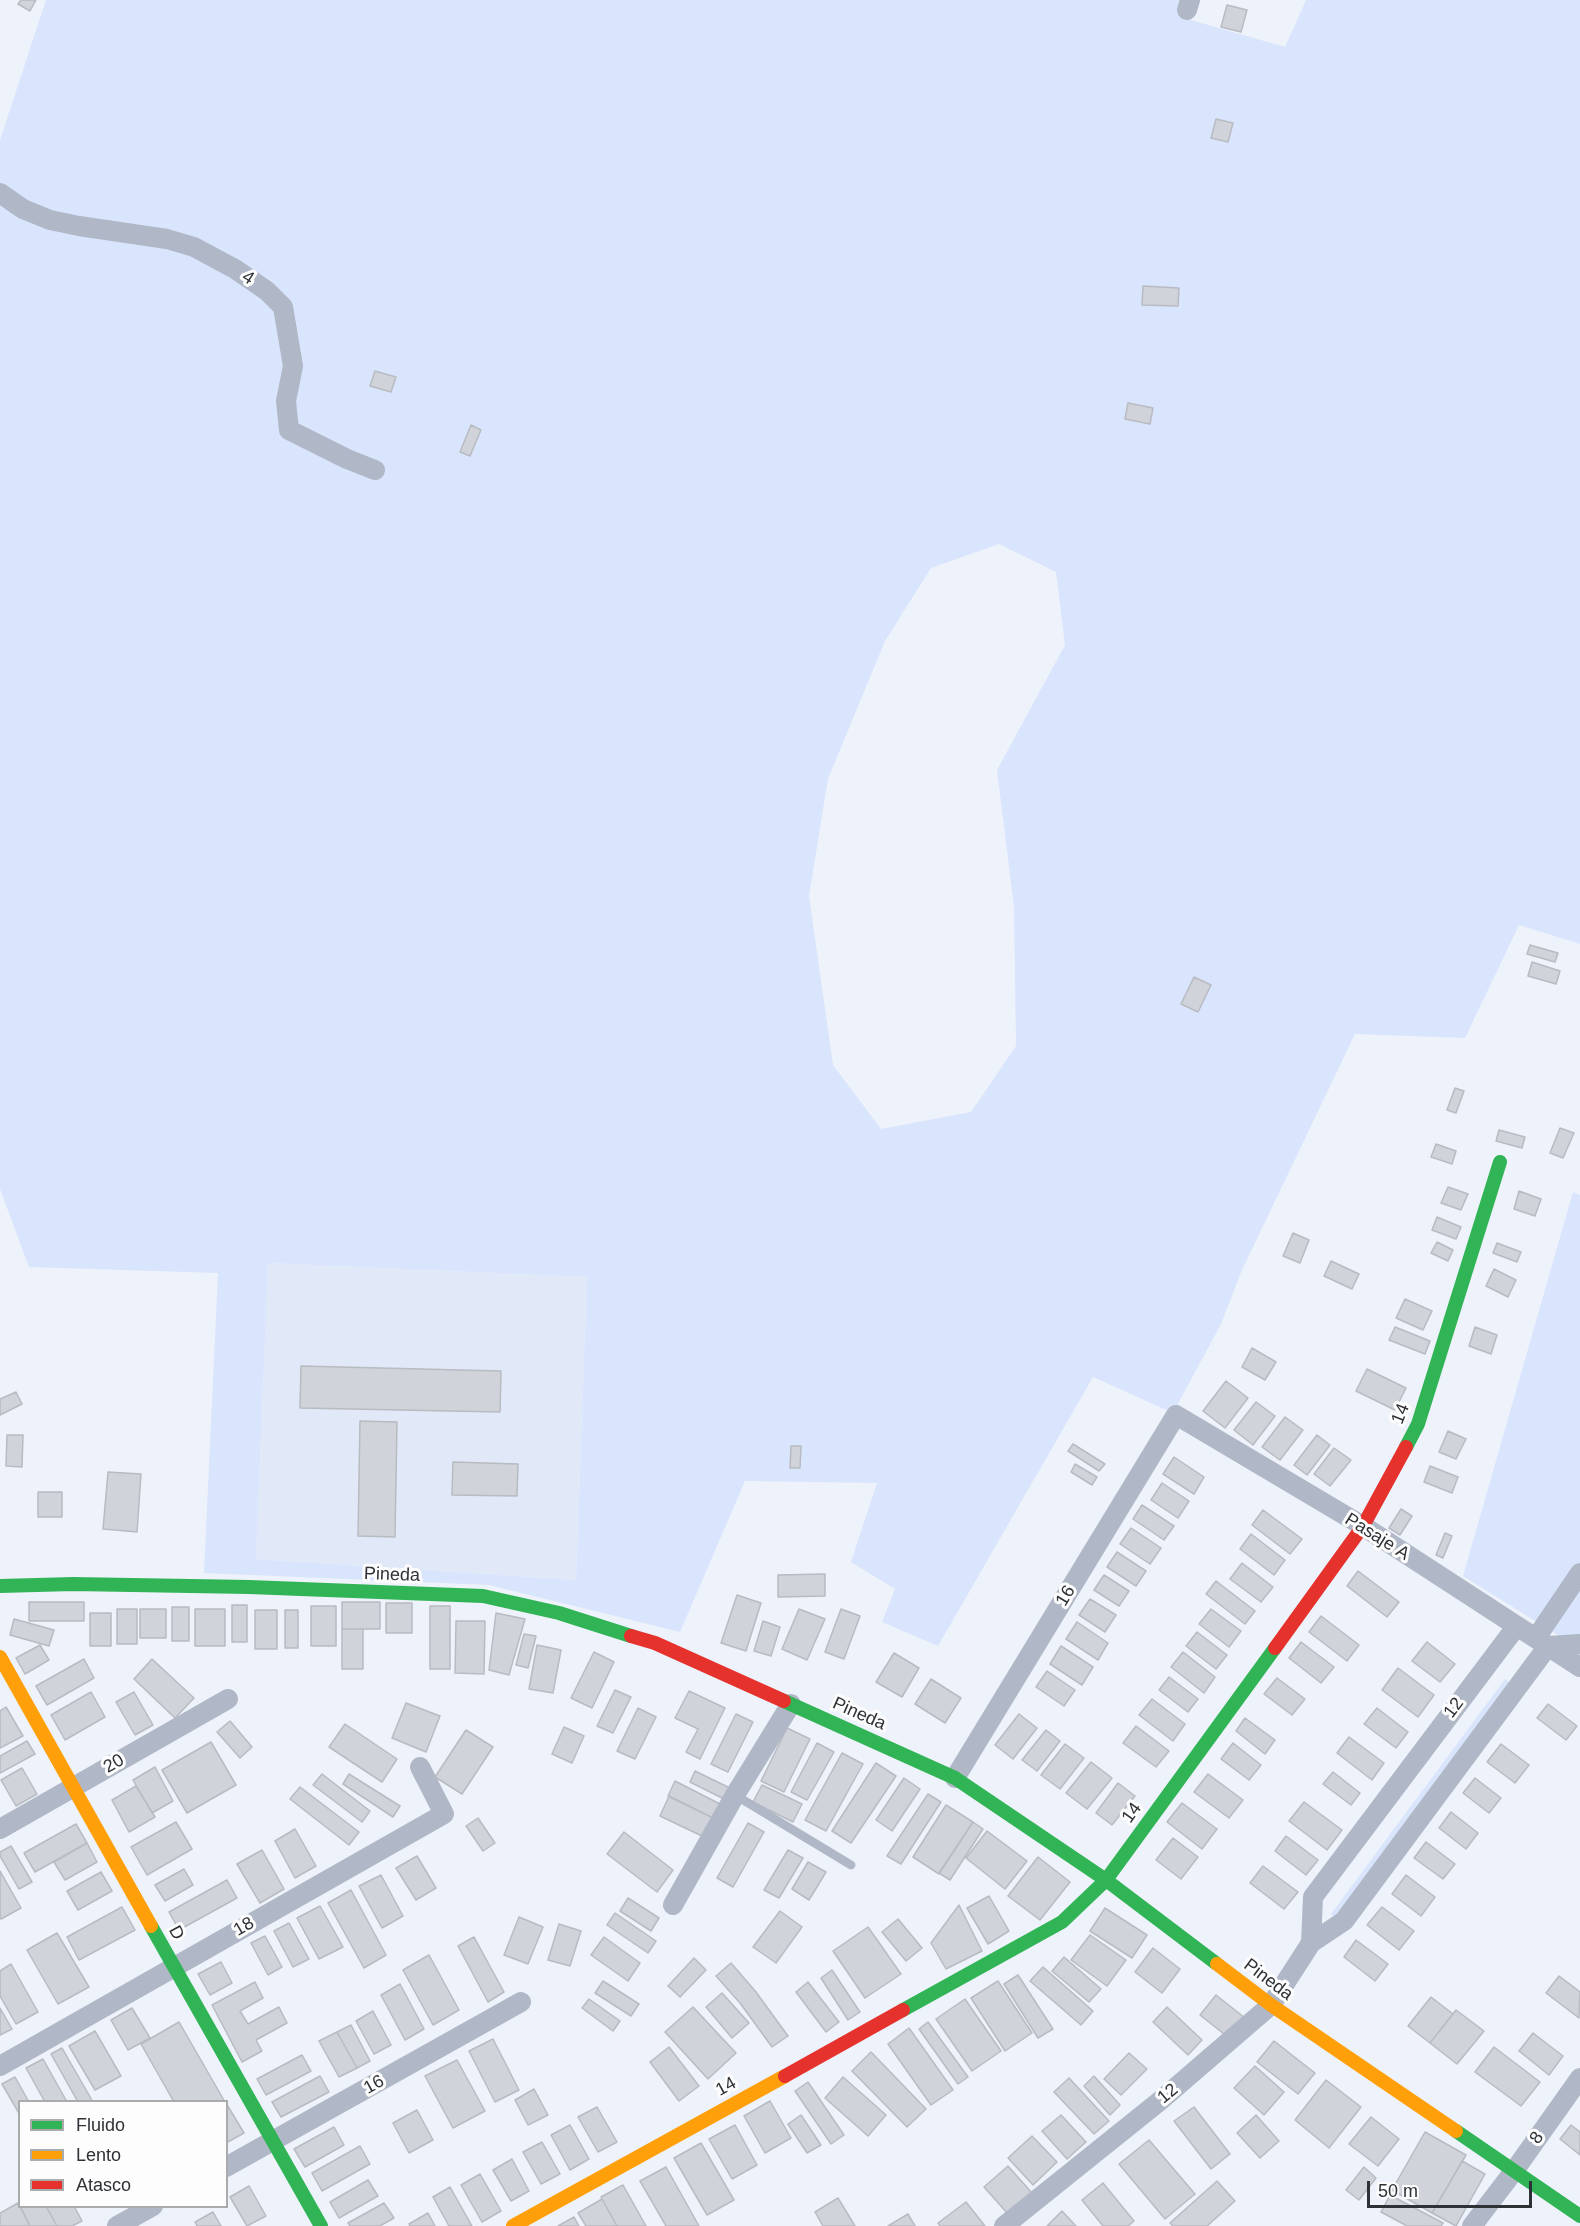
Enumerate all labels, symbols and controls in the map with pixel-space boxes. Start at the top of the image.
street label: 4 [238,266,258,290]
street label: 14 [1387,1401,1415,1427]
street label: Pasaje A [1341,1509,1413,1565]
street label: Pineda [364,1563,420,1587]
street label: 16 [1052,1582,1080,1610]
street label: Pineda [829,1693,889,1735]
street label: 12 [1439,1694,1469,1722]
street label: 20 [100,1750,128,1778]
street label: 14 [1117,1799,1147,1827]
street label: 18 [230,1913,258,1941]
street label: D [163,1922,189,1944]
street label: Pineda [1239,1955,1297,2005]
street label: 16 [360,2071,388,2099]
street label: 14 [712,2073,740,2101]
street label: 12 [1153,2079,1183,2109]
legend [18,2100,228,2208]
text: Fluido [76,2115,125,2135]
street label: 8 [1525,2128,1549,2148]
text: Lento [76,2145,121,2165]
scale bar [1370,2169,1535,2207]
text: Atasco [76,2175,131,2195]
text: 50 m [1378,2181,1418,2201]

